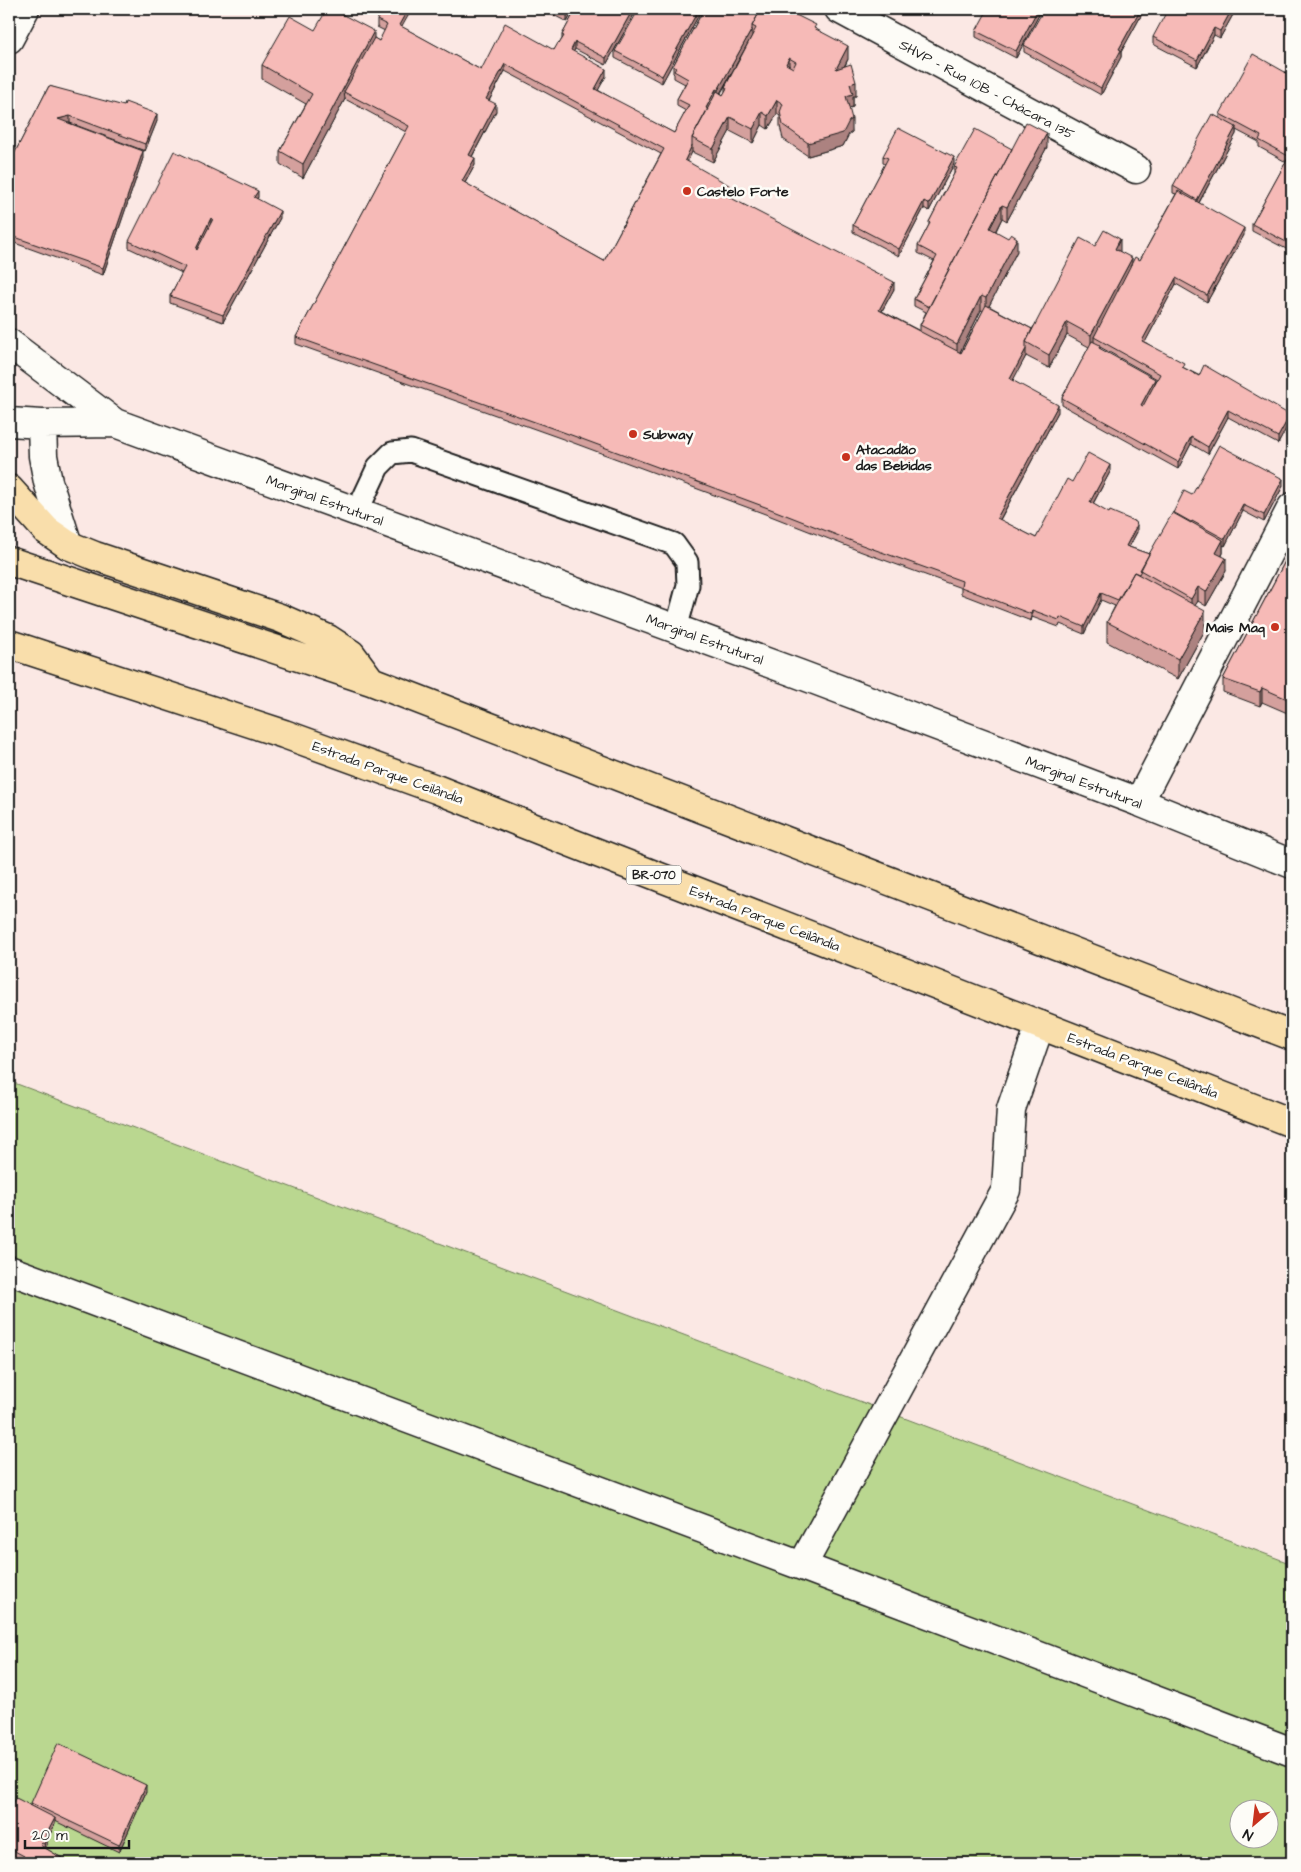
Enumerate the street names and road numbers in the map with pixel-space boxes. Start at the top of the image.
street label: SHVP - Rua 10B - Chácara 135 [895,35,1078,145]
street label: Marginal Estrutural [263,470,386,531]
street label: Marginal Estrutural [643,609,766,670]
street label: Estrada Parque Ceilândia [309,736,466,810]
street label: Marginal Estrutural [1022,751,1145,814]
road number: BR-070 [626,866,682,884]
street label: Estrada Parque Ceilândia [687,881,843,957]
street label: Estrada Parque Ceilândia [1065,1028,1221,1104]

